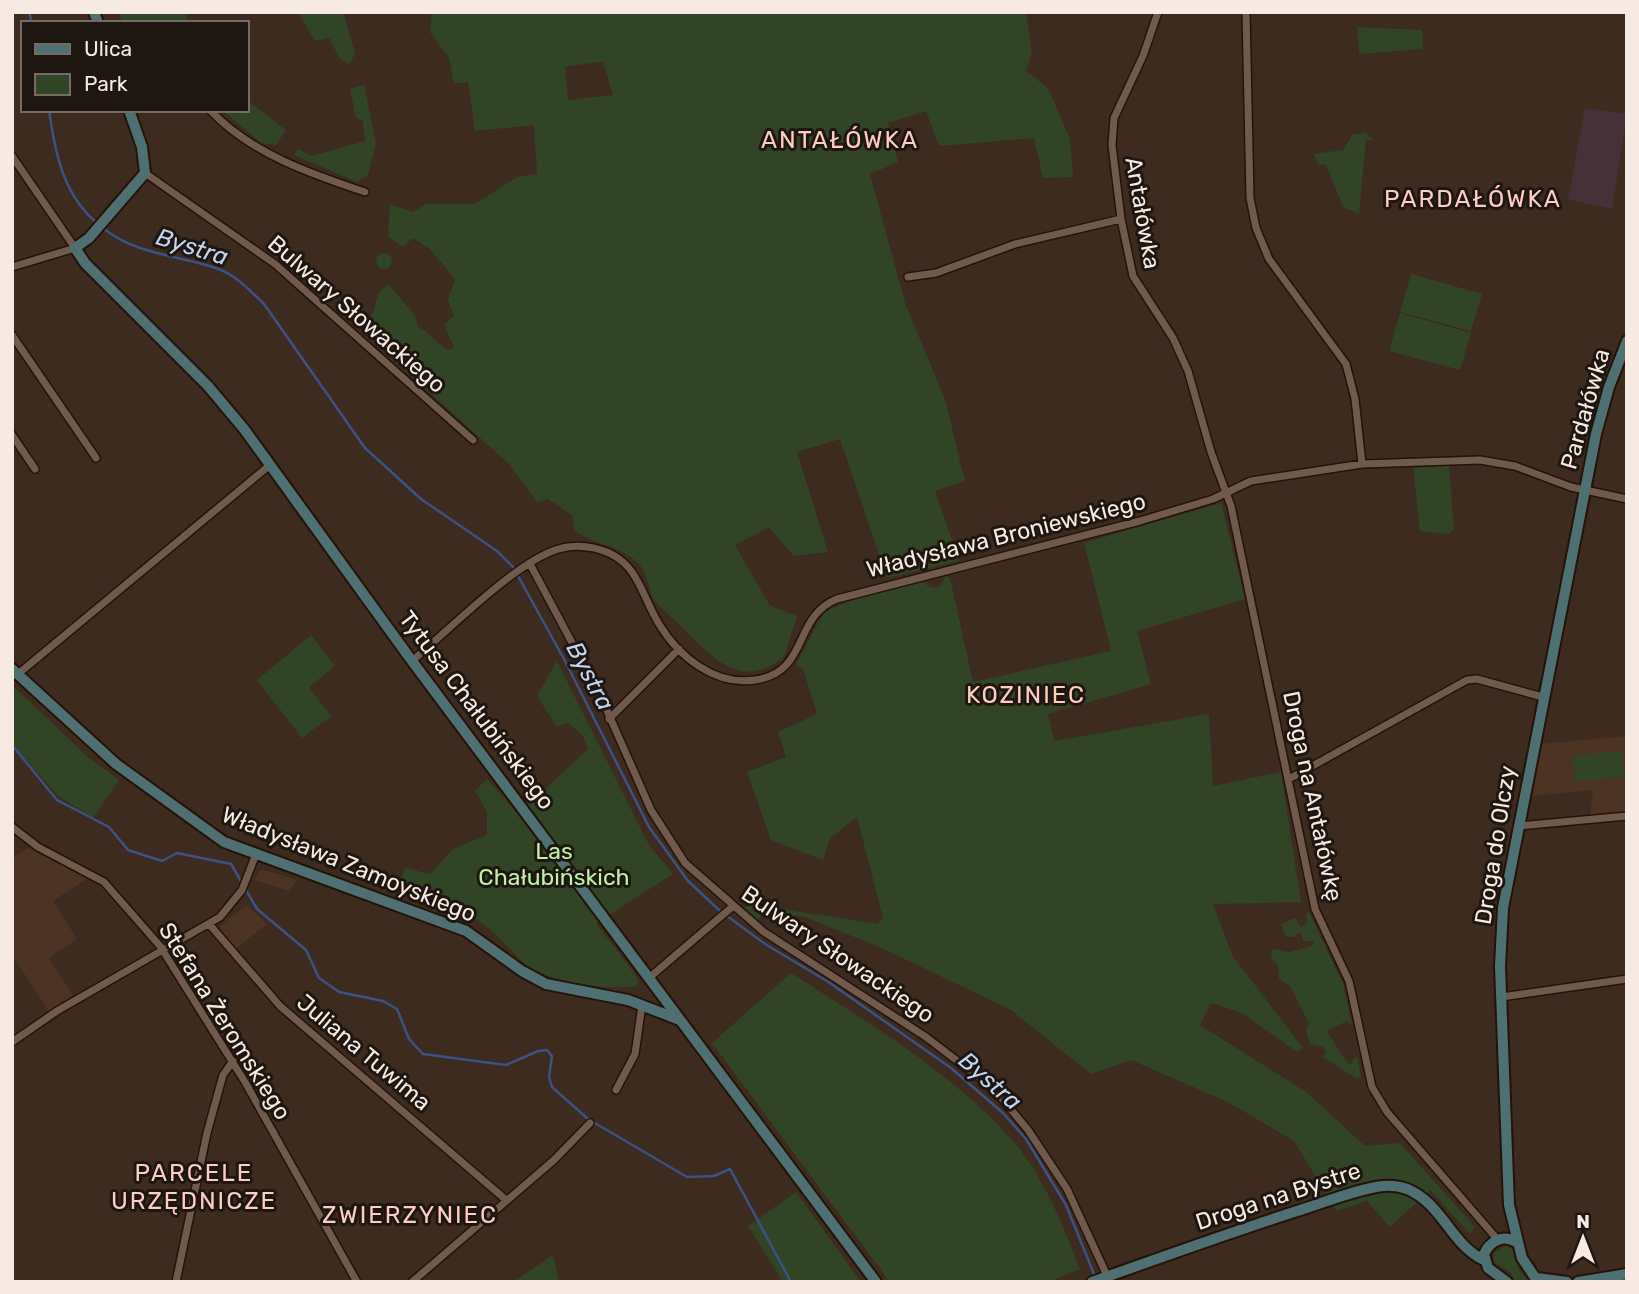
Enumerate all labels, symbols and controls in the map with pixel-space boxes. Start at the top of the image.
legend [21,21,248,112]
text: Ulica [84,36,132,61]
text: Park [84,71,128,96]
district label: ANTAŁÓWKA [761,126,919,154]
street label: Antałówka [1119,155,1167,271]
district label: PARDAŁÓWKA [1384,185,1562,213]
water label: Bystra [153,223,231,271]
street label: Bulwary Słowackiego [262,229,452,399]
street label: Pardałówka [1554,345,1616,473]
street label: Władysława Broniewskiego [863,487,1149,583]
street label: Tytusa Chałubińskiego [393,605,561,815]
water label: Bystra [560,637,620,715]
district label: KOZINIEC [966,681,1086,709]
street label: Droga na Antałówkę [1277,688,1349,904]
street label: Droga do Olczy [1469,763,1521,926]
street label: Władysława Zamoyskiego [218,800,480,928]
park label: Las Chałubińskich [478,837,630,891]
street label: Bulwary Słowackiego [736,879,940,1029]
street label: Stefana Żeromskiego [153,917,297,1125]
street label: Juliana Tuwima [291,988,437,1116]
water label: Bystra [953,1046,1027,1116]
street label: Droga na Bystre [1192,1156,1364,1236]
district label: PARCELE URZĘDNICZE [111,1159,277,1215]
district label: ZWIERZYNIEC [322,1201,498,1229]
north arrow [1548,1203,1618,1273]
text: N [1576,1210,1590,1233]

